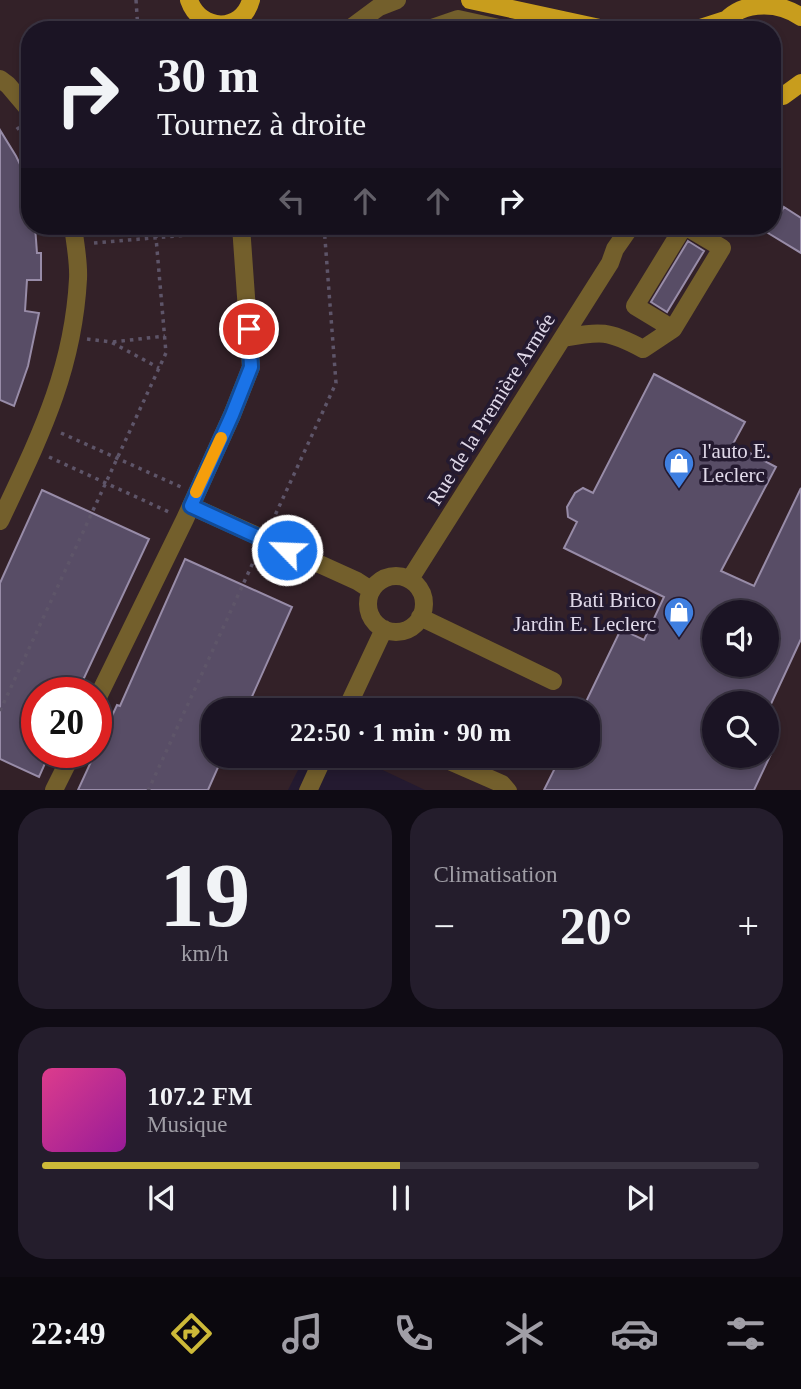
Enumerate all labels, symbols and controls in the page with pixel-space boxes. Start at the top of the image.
text: 30 m [157,48,259,103]
icon: right [42,49,133,140]
text: Tournez à droite [157,106,366,142]
icon: left [273,182,311,220]
icon: ahead [346,182,384,220]
icon: ahead [419,182,457,220]
icon: right [492,182,530,220]
pin [219,299,279,359]
street label: Rue de la Première Armée [422,309,560,509]
icon: arrive [230,310,268,348]
place label: l'auto E. Leclerc [702,439,771,487]
shop icon: l'auto E. Leclerc [662,446,696,490]
position arrow [250,513,324,587]
place label: Bati Brico Jardin E. Leclerc [513,588,656,636]
shop icon: Bati Brico Jardin E. Leclerc [662,595,696,639]
map controls [702,600,779,768]
button: sound [702,600,779,677]
speed limit sign: 20 [21,677,112,768]
button: search [702,691,779,768]
text: 22:50 · 1 min · 90 m [290,718,511,747]
text: 19 [159,845,250,946]
text: Climatisation [434,862,557,887]
text: 20° [560,898,633,955]
text: − [434,905,455,947]
text: + [738,905,759,947]
text: km/h [181,941,228,966]
text: 107.2 FM [147,1082,252,1111]
text: Musique [147,1112,228,1137]
icon: previous [143,1179,181,1217]
icon: pause [382,1179,420,1217]
icon: next [621,1179,659,1217]
icon: directions [167,1309,216,1358]
icon: music [278,1309,327,1358]
icon: phone [389,1309,438,1358]
icon: climate [500,1309,549,1358]
icon: car [610,1309,659,1358]
icon: filters [721,1309,770,1358]
text: 22:49 [31,1315,106,1351]

